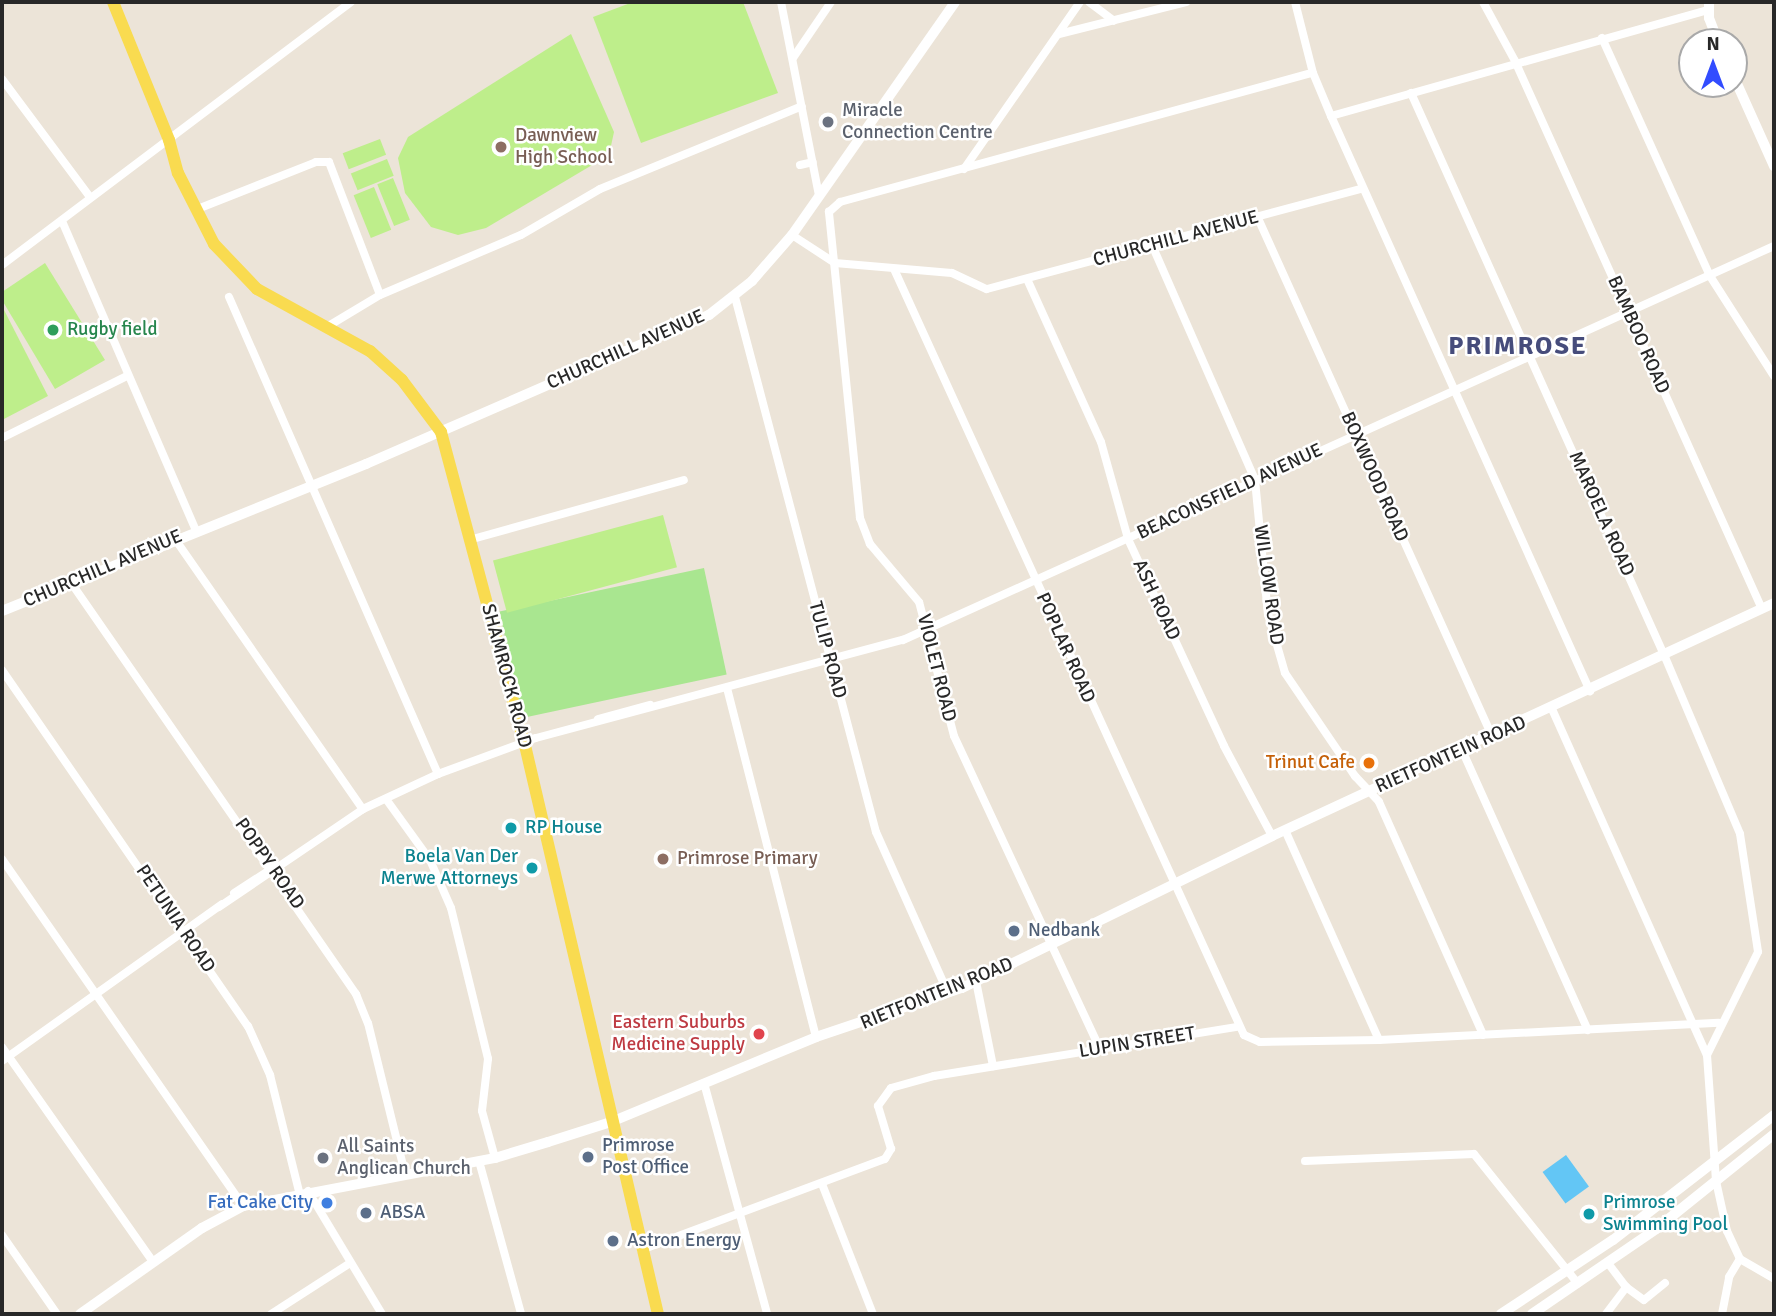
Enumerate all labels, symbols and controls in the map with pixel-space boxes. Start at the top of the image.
north arrow [1678,28,1748,98]
text: N [1706,32,1720,56]
place label: Miracle Connection Centre [842,100,993,144]
marker: Miracle Connection Centre [820,114,836,130]
place label: Dawnview High School [515,125,613,169]
marker: Dawnview High School [493,139,509,155]
street label: CHURCHILL AVENUE [1091,206,1261,272]
street label: BAMBOO ROAD [1602,273,1674,397]
street label: CHURCHILL AVENUE [544,305,708,395]
place label: Rugby field [67,319,158,341]
marker: Rugby field [45,322,61,338]
district label: PRIMROSE [1449,331,1587,363]
street label: BOXWOOD ROAD [1335,409,1413,545]
street label: BEACONSFIELD AVENUE [1134,439,1326,545]
street label: MAROELA ROAD [1563,448,1639,580]
street label: WILLOW ROAD [1248,524,1288,646]
street label: CHURCHILL AVENUE [20,525,186,613]
street label: ASH ROAD [1127,556,1185,644]
street label: POPLAR ROAD [1031,589,1099,707]
street label: TULIP ROAD [803,599,851,701]
street label: SHAMROCK ROAD [476,601,536,751]
street label: VIOLET ROAD [912,612,960,724]
street label: RIETFONTEIN ROAD [1372,712,1530,798]
place label: Trinut Cafe [1266,752,1355,774]
marker: Trinut Cafe [1361,755,1377,771]
street label: POPPY ROAD [229,814,309,914]
place label: RP House [525,817,602,839]
marker: RP House [503,820,519,836]
place label: Boela Van Der Merwe Attorneys [380,846,518,890]
place label: Primrose Primary [677,848,818,870]
marker: Primrose Primary [655,851,671,867]
marker: Boela Van Der Merwe Attorneys [524,860,540,876]
street label: PETUNIA ROAD [131,861,219,977]
place label: Nedbank [1028,920,1100,942]
marker: Nedbank [1006,923,1022,939]
street label: RIETFONTEIN ROAD [857,953,1017,1035]
place label: Eastern Suburbs Medicine Supply [611,1012,745,1056]
street label: LUPIN STREET [1077,1023,1197,1063]
marker: Eastern Suburbs Medicine Supply [751,1026,767,1042]
place label: Primrose Post Office [602,1135,689,1179]
place label: All Saints Anglican Church [337,1136,471,1180]
marker: Primrose Post Office [580,1149,596,1165]
marker: All Saints Anglican Church [315,1150,331,1166]
place label: Fat Cake City [208,1192,313,1214]
place label: Primrose Swimming Pool [1603,1192,1728,1236]
marker: Fat Cake City [319,1195,335,1211]
place label: ABSA [380,1202,425,1224]
marker: ABSA [358,1205,374,1221]
marker: Primrose Swimming Pool [1581,1206,1597,1222]
place label: Astron Energy [627,1230,741,1252]
marker: Astron Energy [605,1233,621,1249]

